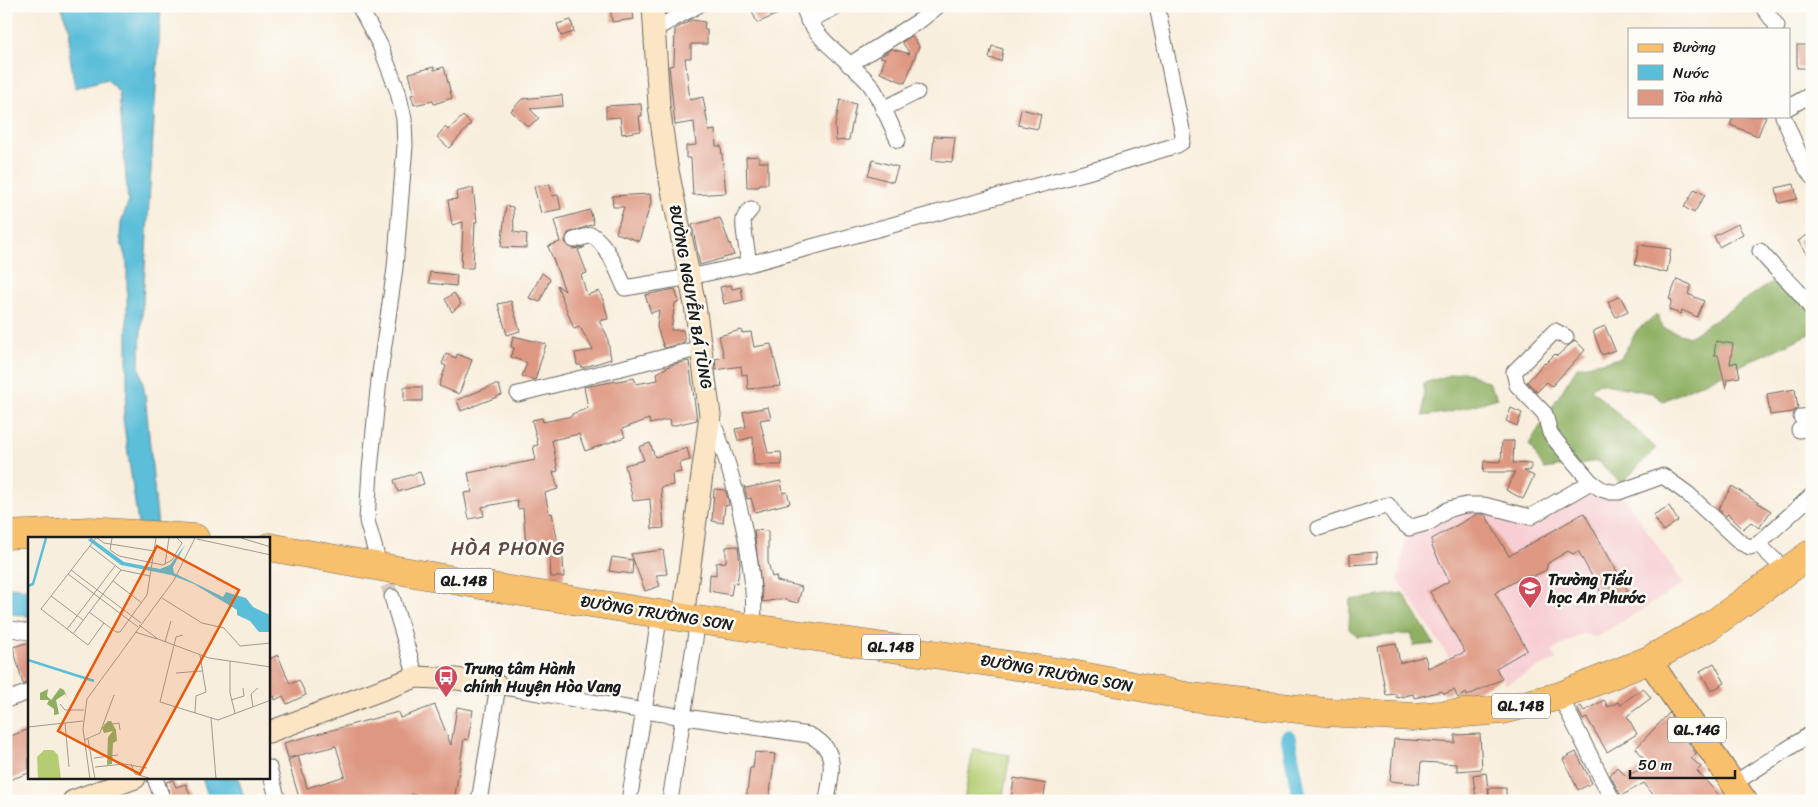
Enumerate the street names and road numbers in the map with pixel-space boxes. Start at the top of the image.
street label: ĐƯỜNG NGUYỄN BÁ TÙNG [661,203,721,391]
road number: QL.14B [435,568,493,594]
street label: ĐƯỜNG TRƯỜNG SƠN [579,587,735,639]
road number: QL.14B [862,634,920,660]
street label: ĐƯỜNG TRƯỜNG SƠN [978,645,1136,701]
road number: QL.14B [1492,694,1550,718]
road number: QL.14G [1668,718,1726,742]

